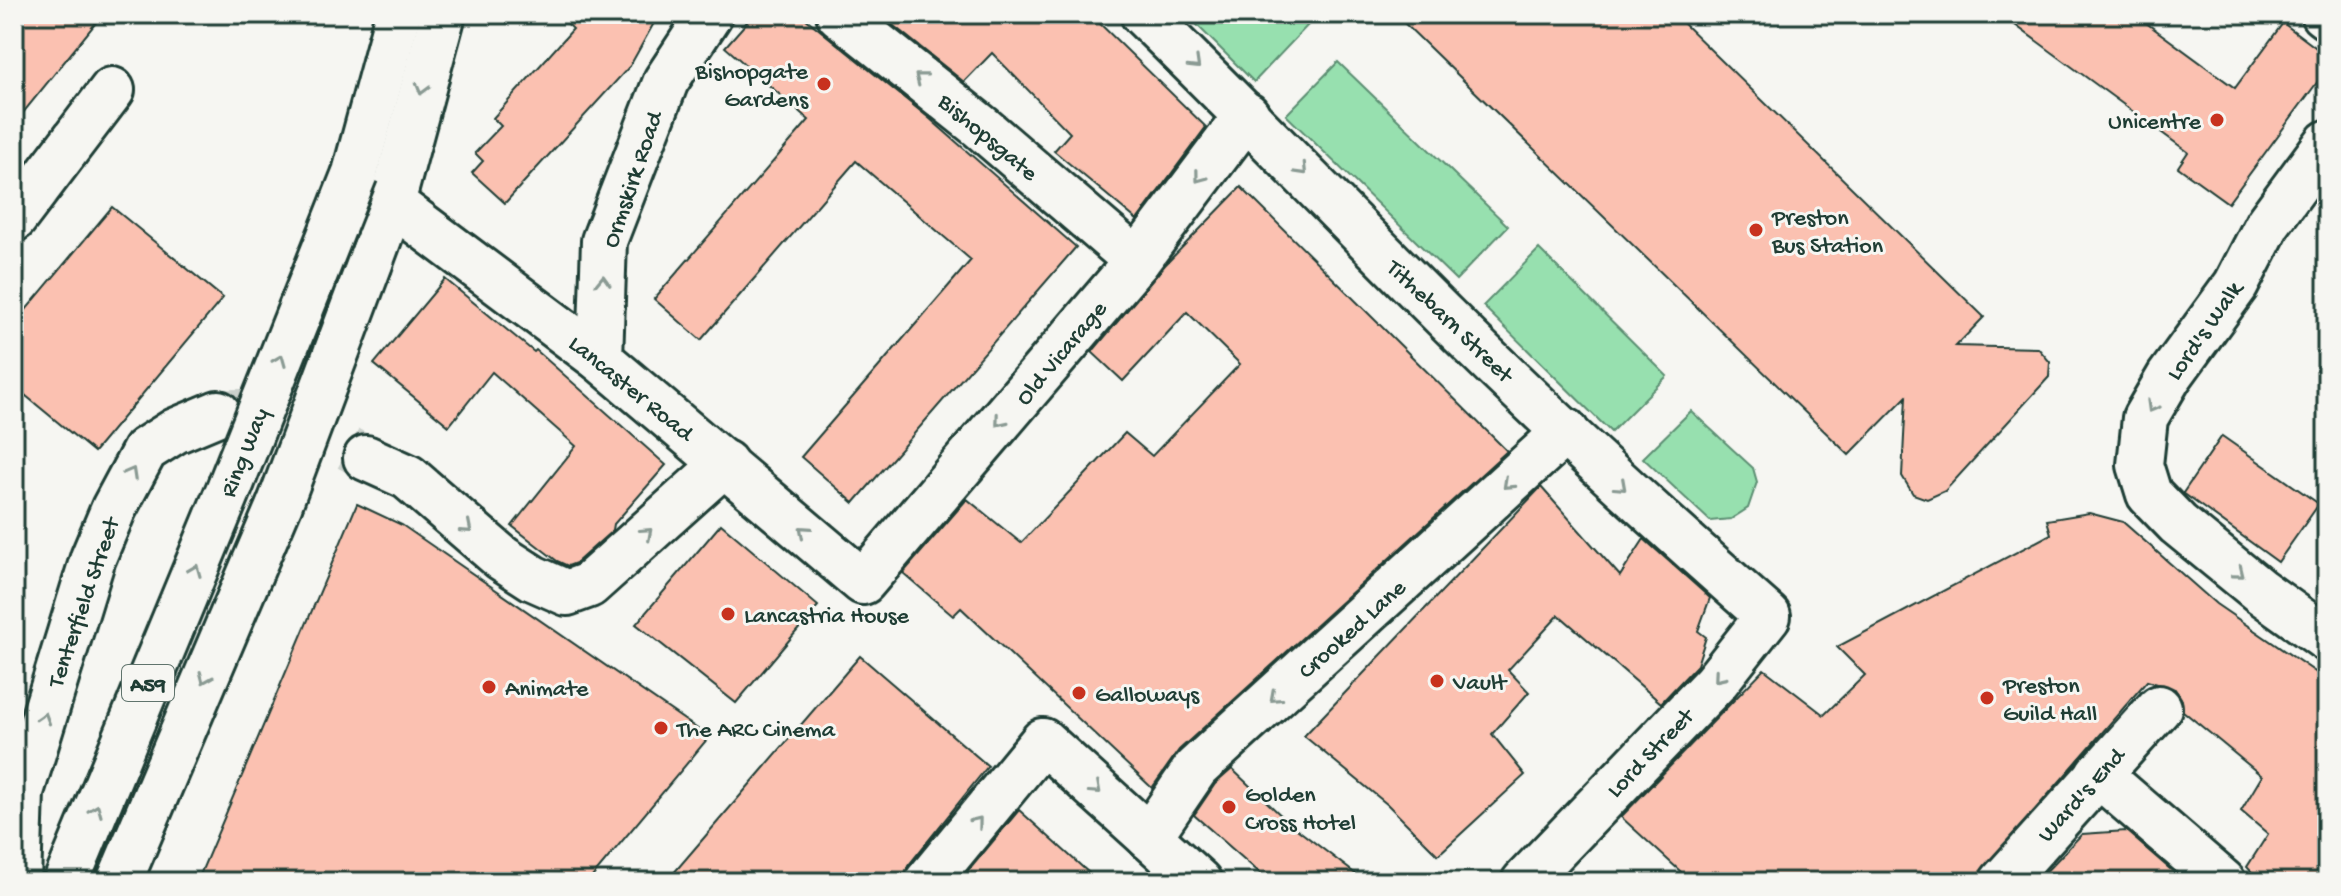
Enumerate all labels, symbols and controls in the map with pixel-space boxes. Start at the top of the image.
one-way arrow [1186,55,1200,70]
place label: Bishopgate Gardens [694,59,809,116]
one-way arrow [914,74,929,88]
marker: Bishopgate Gardens [815,75,833,93]
one-way arrow [415,82,432,96]
street label: Bishopsgate [930,88,1043,189]
street label: Ormskirk Road [597,106,672,252]
place label: Unicentre [2108,109,2202,138]
marker: Unicentre [2208,111,2226,129]
one-way arrow [1293,161,1307,175]
one-way arrow [1196,168,1210,183]
place label: Preston Bus Station [1771,205,1884,262]
marker: Preston Bus Station [1747,221,1765,239]
street label: Tithebarn Street [1378,253,1520,392]
one-way arrow [594,274,611,287]
street label: Lord's Walk [2161,275,2252,387]
street label: Old Vicarage [1011,296,1115,412]
street label: Lancaster Road [561,330,700,450]
one-way arrow [271,354,287,368]
one-way arrow [2146,398,2162,413]
street label: Ring Way [215,404,277,502]
one-way arrow [996,412,1010,427]
one-way arrow [122,467,137,482]
one-way arrow [1503,474,1518,488]
one-way arrow [1612,476,1627,490]
street label: Tenterfield Street [42,512,129,694]
one-way arrow [457,518,472,533]
one-way arrow [799,526,814,541]
one-way arrow [638,528,653,543]
one-way arrow [2230,563,2244,578]
one-way arrow [185,564,202,578]
street label: Crooked Lane [1293,574,1414,687]
place label: Lancastria House [744,603,910,632]
marker: Lancastria House [719,605,737,623]
road number: A59 [122,665,174,701]
one-way arrow [1714,668,1729,683]
one-way arrow [199,670,215,684]
place label: Vault [1452,670,1508,699]
marker: Vault [1428,672,1446,690]
place label: Preston Guild Hall [2002,673,2097,730]
place label: Animate [505,676,589,705]
marker: Animate [480,678,498,696]
place label: Galloways [1095,682,1200,711]
marker: Galloways [1070,684,1088,702]
one-way arrow [1270,687,1285,701]
marker: Preston Guild Hall [1978,689,1996,707]
street label: Lord Street [1602,702,1703,805]
one-way arrow [35,711,51,725]
place label: The ARC Cinema [675,717,836,746]
marker: The ARC Cinema [652,719,670,737]
street label: Ward's End [2033,742,2134,850]
one-way arrow [1087,779,1102,794]
place label: Golden Cross Hotel [1245,782,1356,839]
marker: Golden Cross Hotel [1220,798,1238,816]
one-way arrow [86,804,102,818]
one-way arrow [967,817,982,831]

